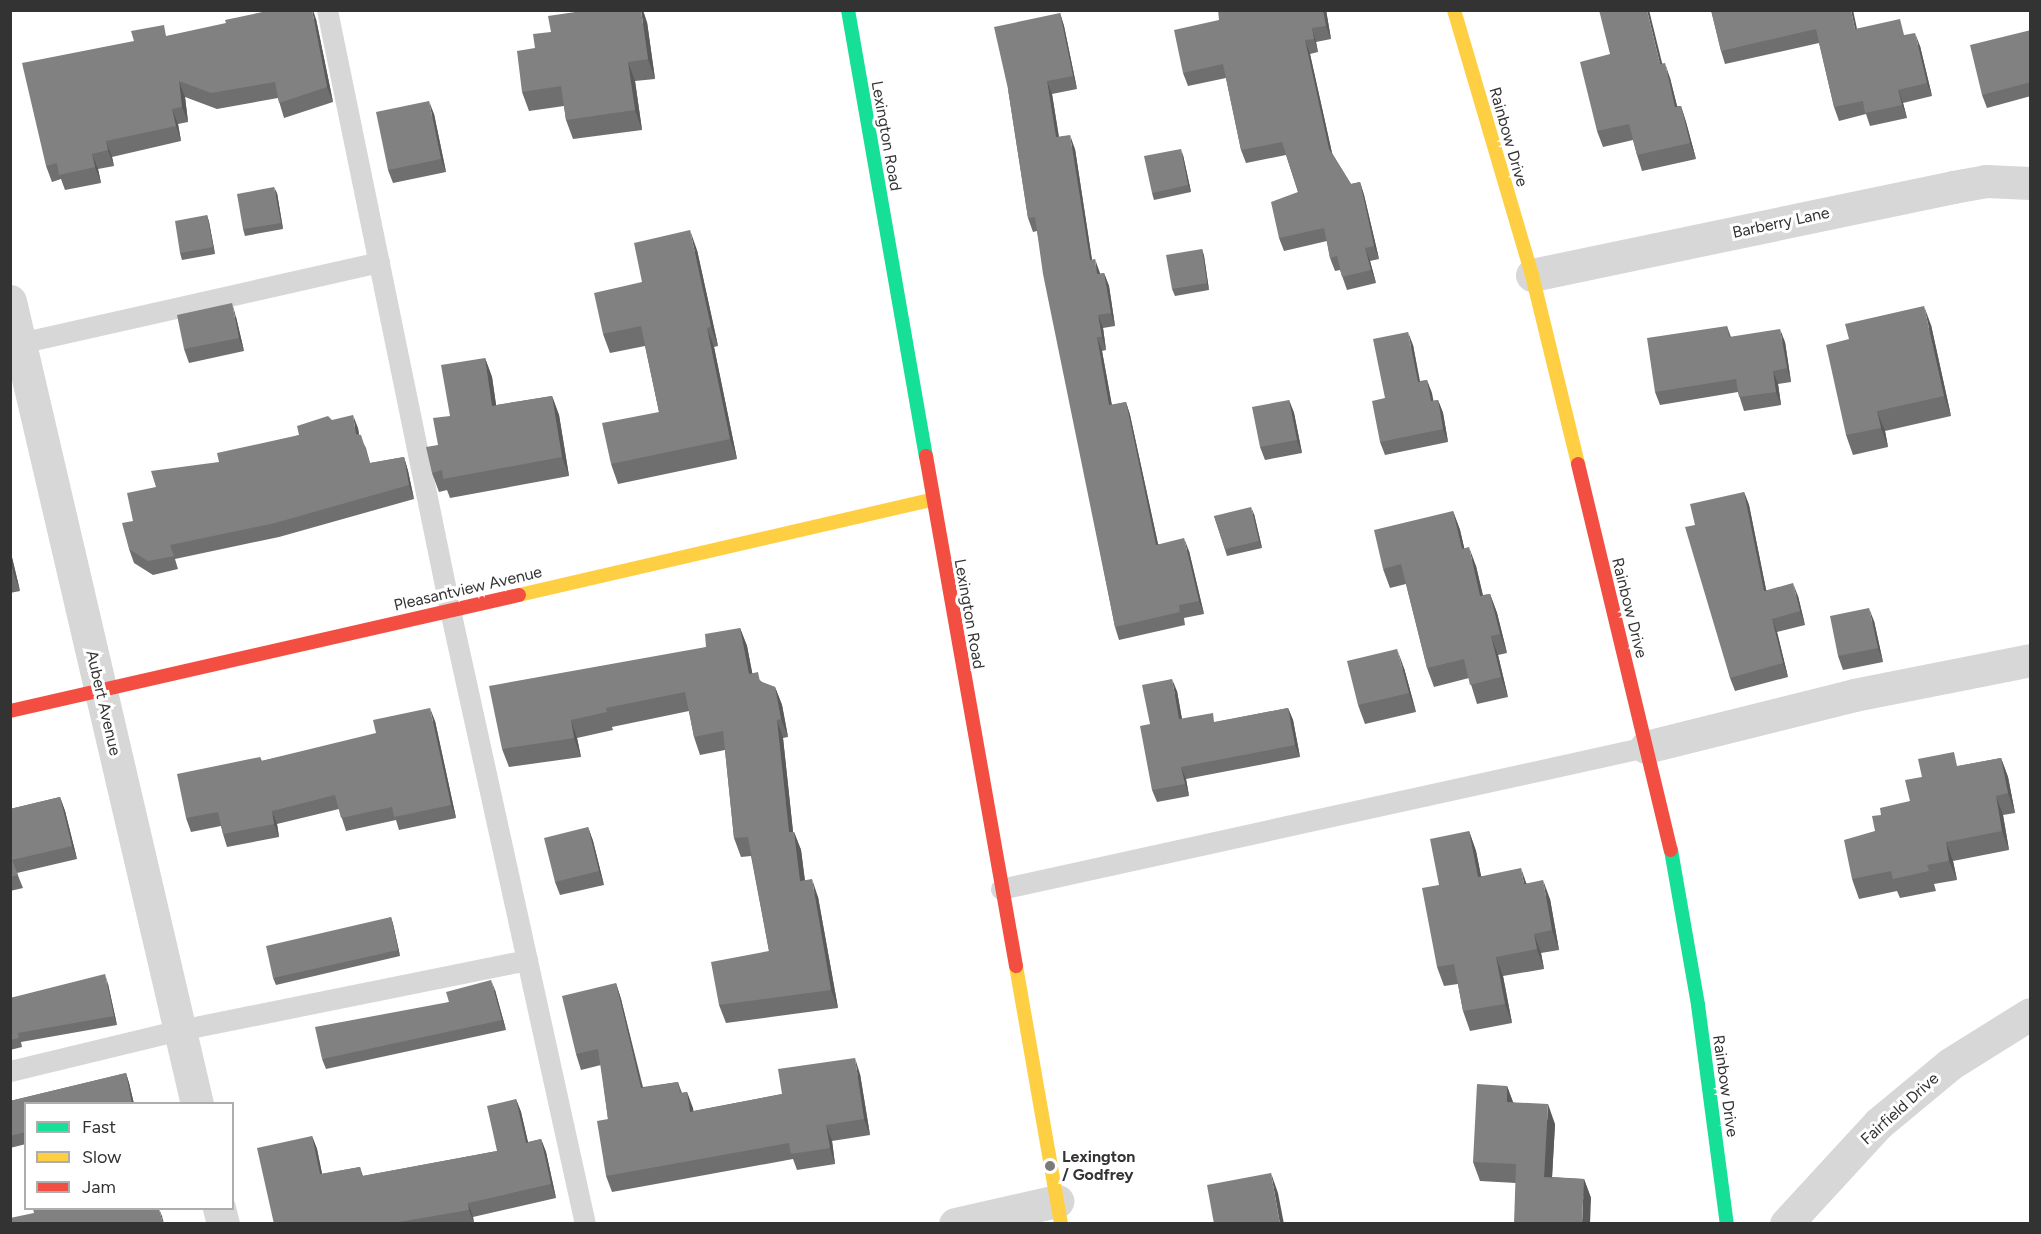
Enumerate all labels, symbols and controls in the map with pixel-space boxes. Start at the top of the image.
street label: Lexington Road [867,79,905,193]
street label: Rainbow Drive [1485,85,1531,189]
street label: Barberry Lane [1731,203,1831,243]
street label: Rainbow Drive [1607,556,1651,660]
street label: Lexington Road [950,557,988,671]
street label: Pleasantview Avenue [392,563,544,615]
street label: Aubert Avenue [82,649,124,757]
street label: Rainbow Drive [1708,1034,1742,1138]
street label: Fairfield Drive [1857,1069,1943,1149]
legend [24,1102,234,1210]
text: Fast [82,1116,116,1138]
text: Slow [82,1146,121,1168]
place label: Lexington / Godfrey [1062,1147,1135,1185]
marker: Lexington / Godfrey [1043,1159,1057,1173]
text: Jam [82,1176,116,1198]

